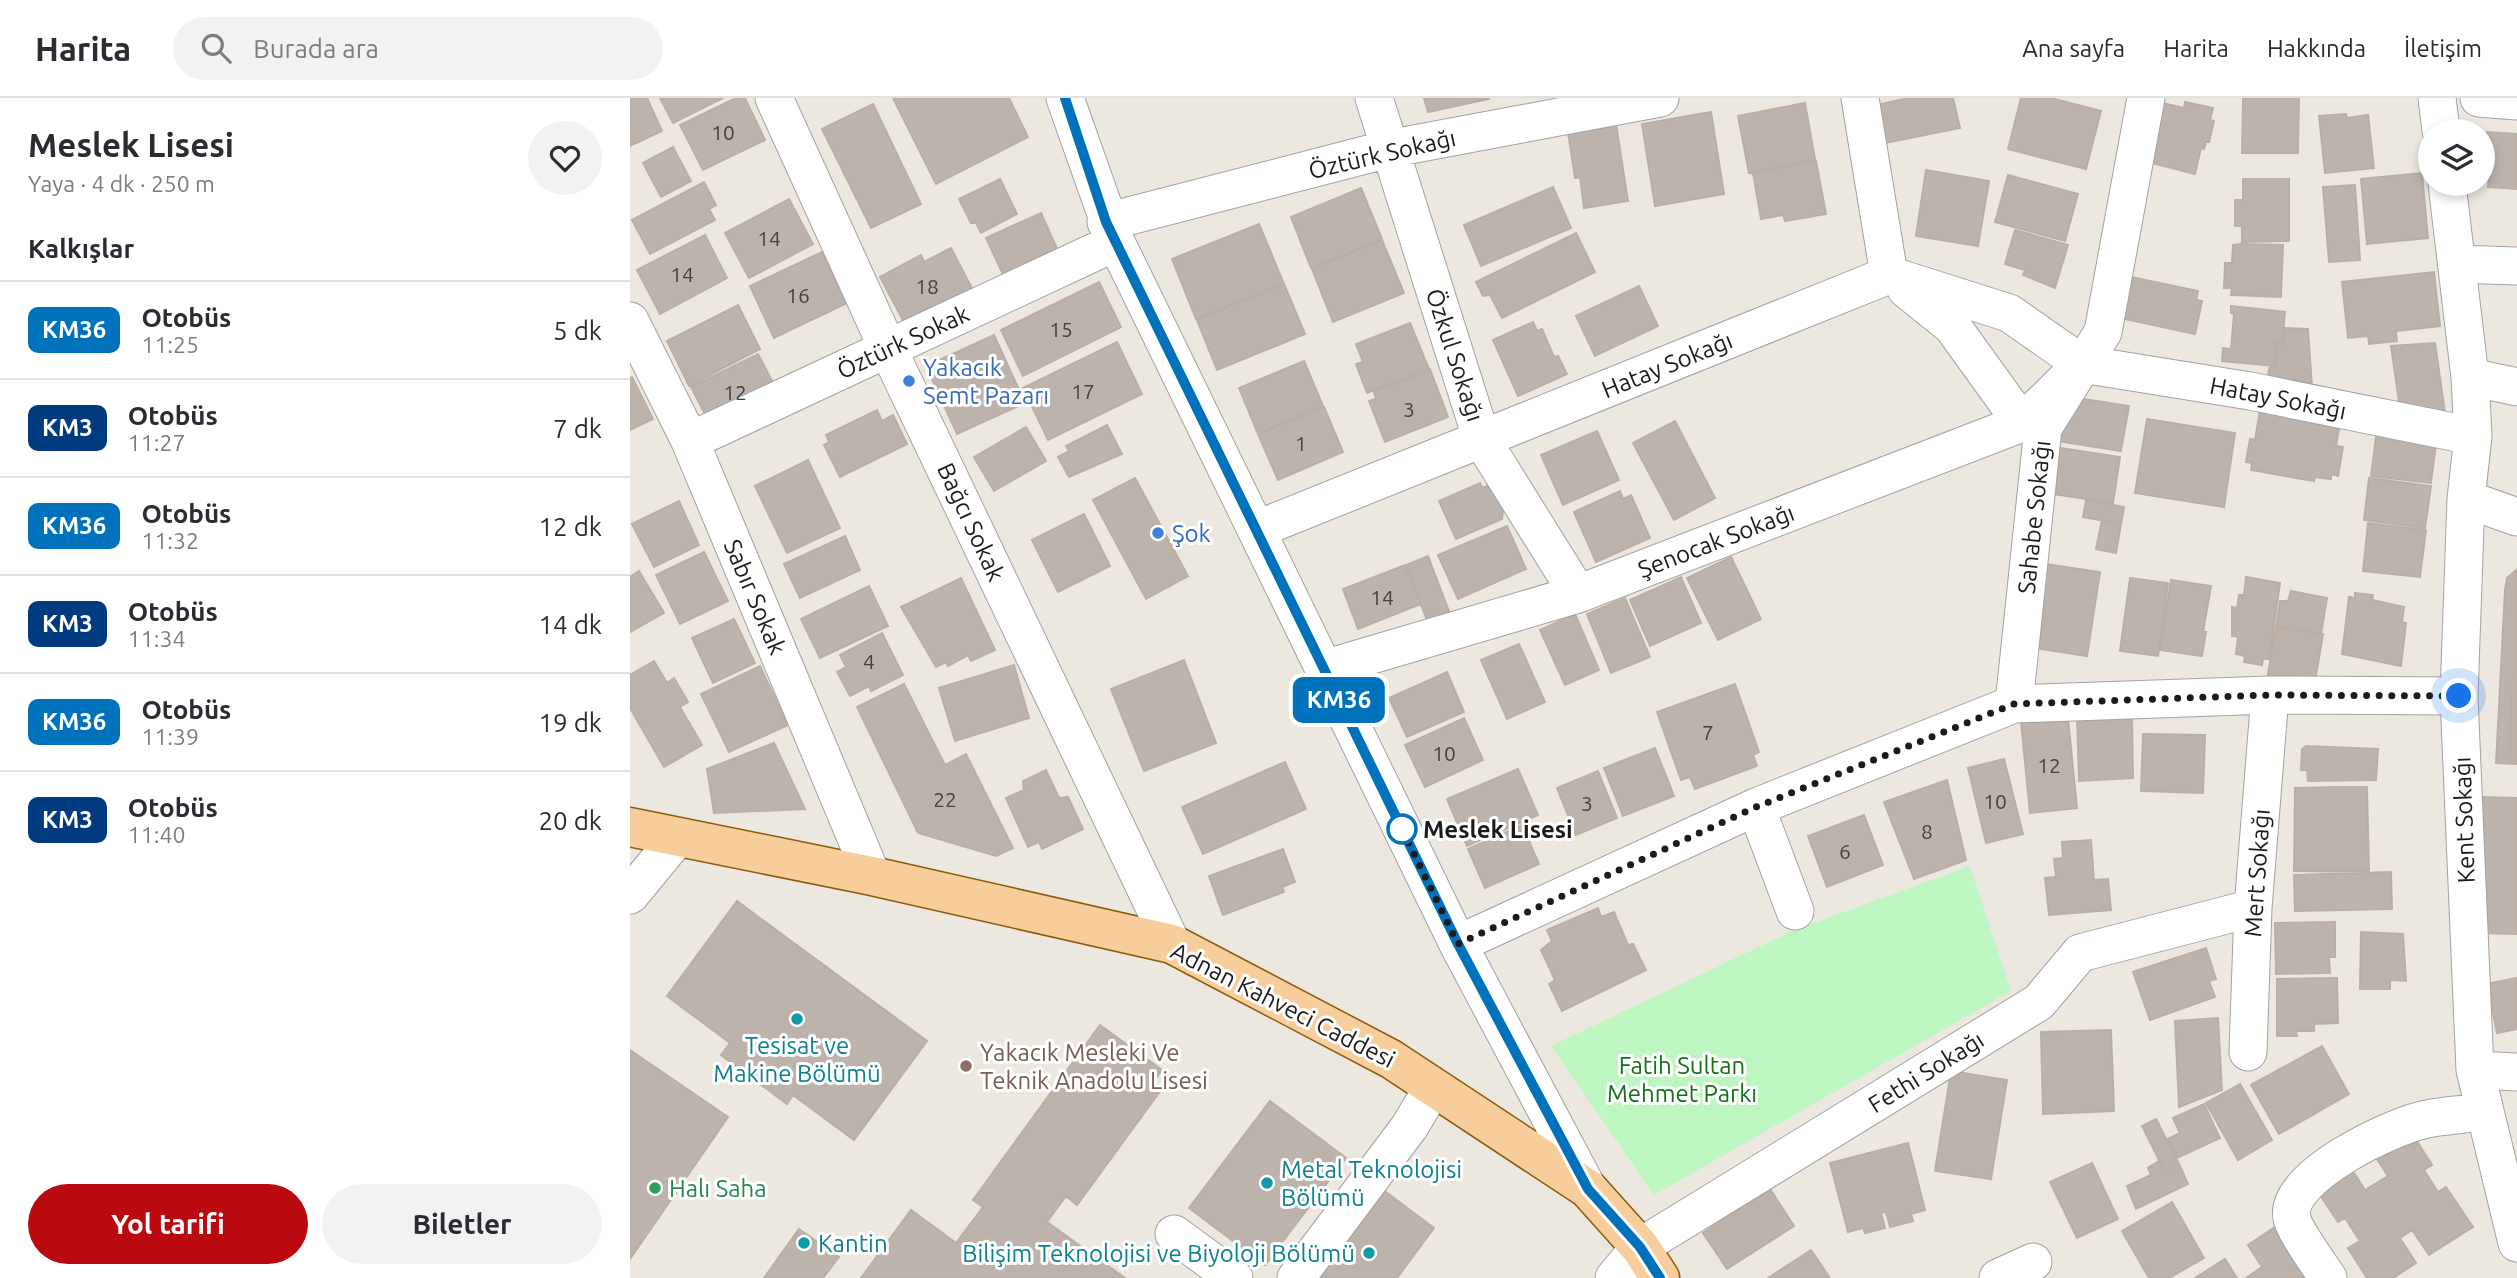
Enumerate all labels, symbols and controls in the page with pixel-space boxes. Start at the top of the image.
search box [173,17,663,80]
icon: search [197,29,235,67]
text: Harita [35,30,131,67]
text: Burada ara [253,34,379,63]
text: Ana sayfa [2022,35,2125,62]
text: Harita [2163,35,2229,62]
text: Hakkında [2267,35,2366,62]
text: İletişim [2404,35,2482,62]
map controls [2418,119,2495,196]
button: layers [2418,119,2495,196]
house number: 10 [711,120,735,144]
button: heart [528,121,602,195]
street label: Öztürk Sokağı [1306,124,1458,184]
text: Meslek Lisesi [28,126,234,163]
text: Yaya · 4 dk · 250 m [28,171,215,196]
house number: 14 [757,226,781,250]
text: Kalkışlar [28,234,134,263]
house number: 14 [670,262,694,286]
house number: 18 [915,274,939,298]
house number: 16 [786,283,810,307]
street label: Özkul Sokağı [1421,285,1489,425]
street label: Öztürk Sokak [833,300,973,384]
text: Otobüs [141,303,231,332]
text: KM36 [42,316,106,343]
text: 5 dk [553,316,602,345]
house number: 15 [1049,317,1073,341]
street label: Hatay Sokağı [1598,327,1736,403]
text: 11:25 [141,332,199,357]
place label: Yakacık Semt Pazarı [923,354,1049,409]
street label: Hatay Sokağı [2207,372,2349,424]
marker: Yakacık Semt Pazarı [901,373,917,389]
house number: 17 [1071,379,1095,403]
house number: 12 [723,380,747,404]
house number: 3 [1403,397,1415,421]
text: Otobüs [128,401,218,430]
text: KM3 [42,414,93,441]
text: 7 dk [553,414,602,443]
text: 11:27 [128,430,185,455]
house number: 1 [1295,431,1307,455]
street label: Sahabe Sokağı [2013,439,2055,595]
street label: Bağcı Sokak [932,459,1010,585]
text: Otobüs [141,499,231,528]
street label: Şenocak Sokağı [1634,499,1798,583]
text: KM36 [42,512,106,539]
text: 12 dk [538,512,602,541]
place label: Şok [1172,520,1211,547]
marker: Şok [1150,525,1166,541]
text: 11:32 [141,528,199,553]
street label: Sabır Sokak [719,535,791,659]
house number: 14 [1370,585,1394,609]
text: Otobüs [128,597,218,626]
text: KM3 [42,610,93,637]
text: 14 dk [538,610,602,639]
text: 11:34 [128,626,185,651]
house number: 4 [863,649,875,673]
line badge: KM36 [1290,677,1388,723]
your location [2441,678,2476,713]
text: KM36 [1307,686,1371,713]
text: Otobüs [141,695,231,724]
text: KM36 [42,708,106,735]
text: 19 dk [538,708,602,737]
house number: 7 [1702,720,1714,744]
text: 11:39 [141,724,199,749]
house number: 10 [1432,741,1456,765]
house number: 12 [2037,753,2061,777]
street label: Kent Sokağı [2448,756,2480,884]
house number: 22 [933,787,957,811]
house number: 10 [1983,789,2007,813]
house number: 3 [1581,791,1593,815]
text: Otobüs [128,793,218,822]
text: KM3 [42,806,93,833]
text: 20 dk [538,806,602,835]
street label: Mert Sokağı [2239,808,2275,938]
marker: Meslek Lisesi [1387,814,1417,844]
place label: Meslek Lisesi [1423,816,1573,843]
house number: 8 [1921,819,1933,843]
text: 11:40 [128,822,185,847]
house number: 6 [1839,839,1851,863]
street label: Adnan Kahveci Caddesi [1167,937,1399,1073]
marker: Tesisat ve Makine Bölümü [789,1011,805,1027]
street label: Fethi Sokağı [1863,1026,1989,1118]
place label: Tesisat ve Makine Bölümü [713,1032,881,1087]
place label: Yakacık Mesleki Ve Teknik Anadolu Lisesi [980,1039,1208,1094]
park label: Fatih Sultan Mehmet Parkı [1607,1052,1757,1107]
marker: Yakacık Mesleki Ve Teknik Anadolu Lisesi [958,1058,974,1074]
place label: Metal Teknolojisi Bölümü [1281,1156,1462,1211]
place label: Halı Saha [669,1175,767,1202]
marker: Metal Teknolojisi Bölümü [1259,1175,1275,1191]
marker: Halı Saha [647,1180,663,1196]
button: Yol tarifi [28,1184,308,1264]
button: Biletler [322,1184,602,1264]
place label: Kantin [818,1230,888,1257]
marker: Kantin [796,1235,812,1251]
place label: Bilişim Teknolojisi ve Biyoloji Bölümü [962,1240,1355,1267]
marker: Bilişim Teknolojisi ve Biyoloji Bölümü [1361,1245,1377,1261]

